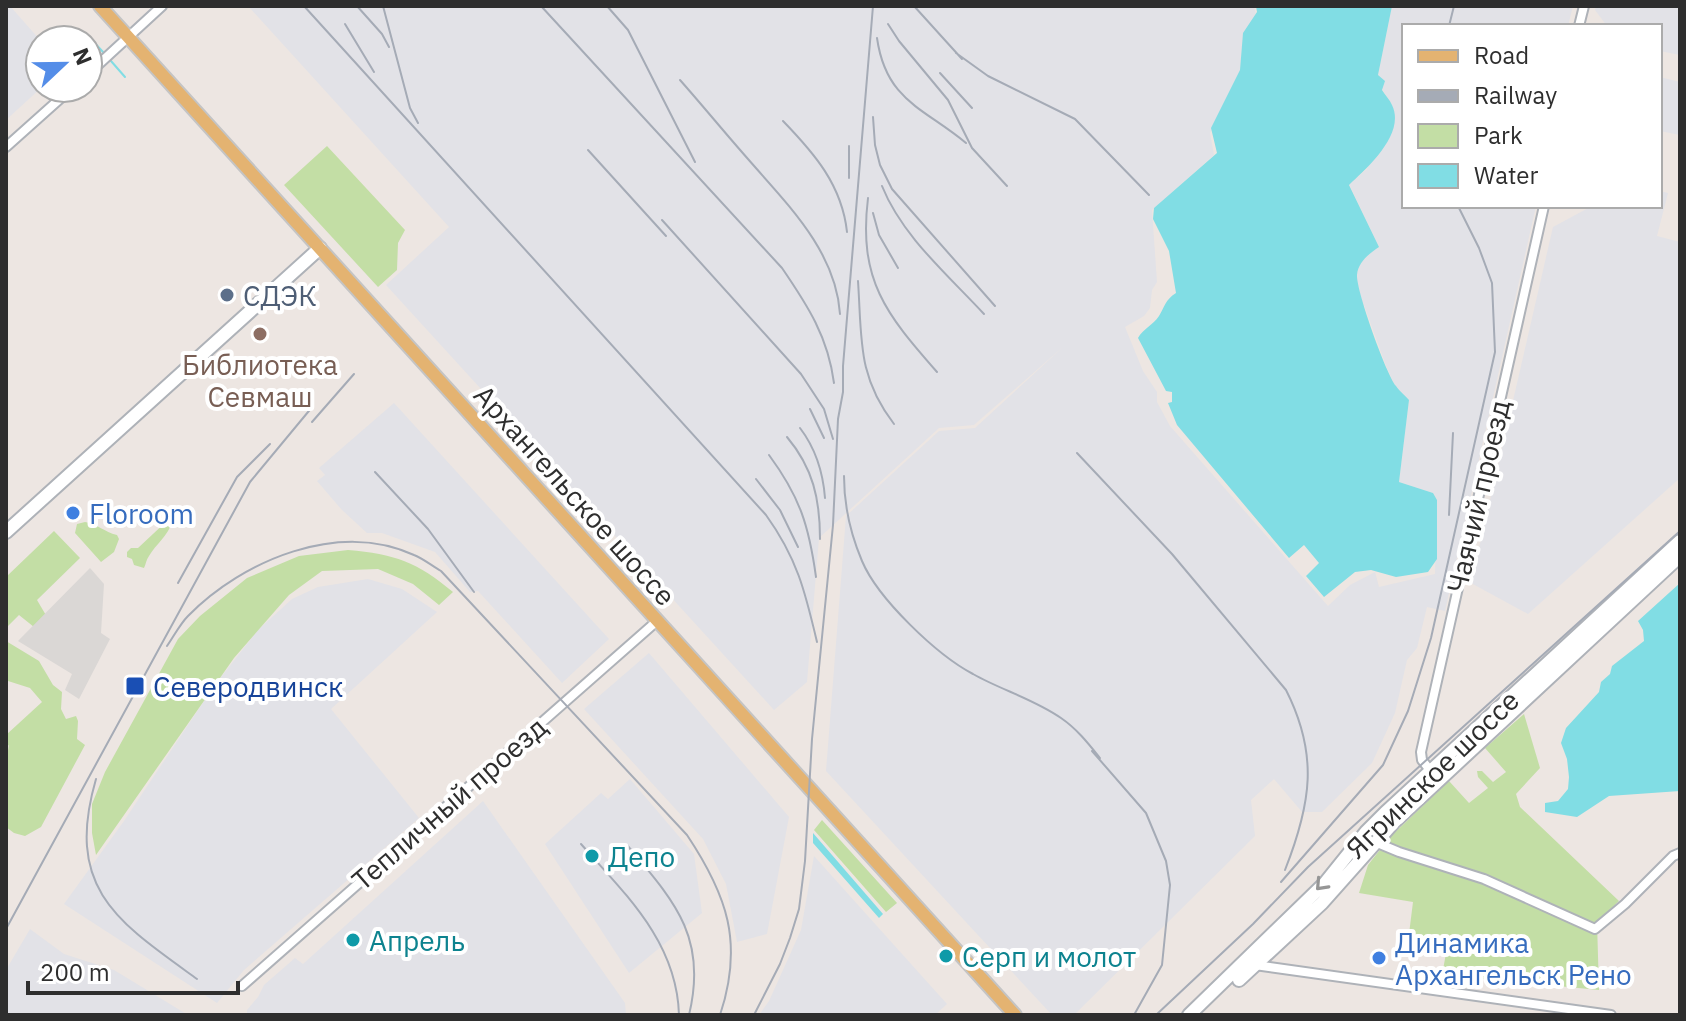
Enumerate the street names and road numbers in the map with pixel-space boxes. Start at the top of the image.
street label: Архангельское шоссе [466,377,684,613]
street label: Чаячий проезд [1438,396,1518,596]
street label: Ягринское шоссе [1337,682,1527,866]
street label: Тепличный проезд [344,708,554,898]

